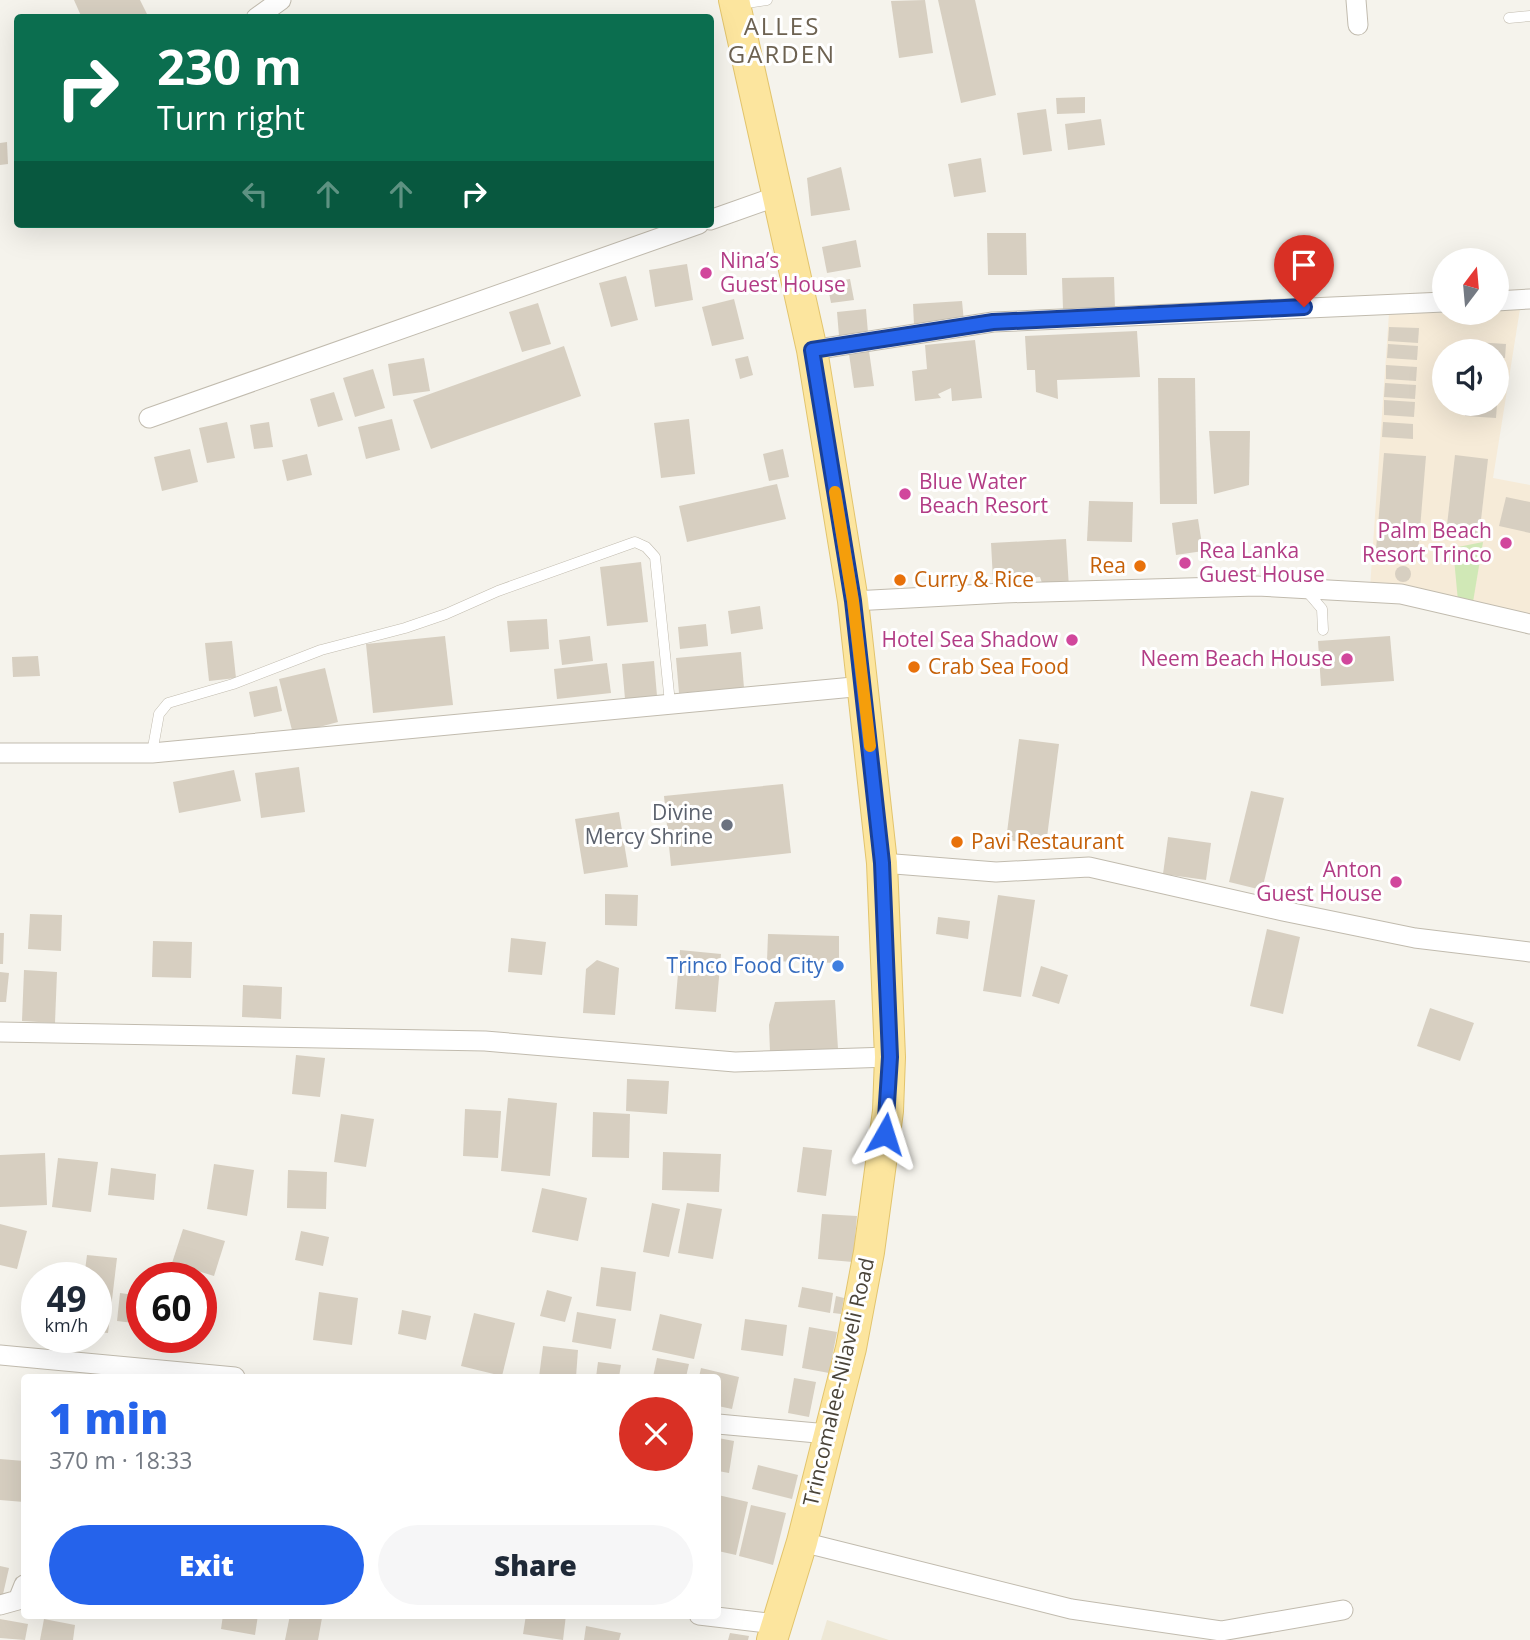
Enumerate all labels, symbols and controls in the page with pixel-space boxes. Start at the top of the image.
district label: ALLES GARDEN [728,9,836,70]
text: 230 m [157,33,302,99]
icon: right [42,42,133,133]
text: Turn right [157,96,305,139]
icon: left [236,175,274,213]
icon: ahead [309,175,347,213]
icon: ahead [382,175,420,213]
icon: right [455,175,493,213]
pin [1274,235,1334,307]
place label: Nina’s Guest House [720,246,846,298]
icon: arrive [1285,246,1323,284]
north arrow [1432,248,1508,326]
map controls [1432,248,1509,416]
marker: Nina’s Guest House [698,265,714,281]
button: sound [1432,339,1509,416]
place label: Blue Water Beach Resort [919,467,1048,519]
marker: Blue Water Beach Resort [897,486,913,502]
place label: Palm Beach Resort Trinco [1362,516,1492,568]
marker: Palm Beach Resort Trinco [1498,535,1514,551]
place label: Rea Lanka Guest House [1199,536,1325,588]
place label: Rea [1090,551,1126,579]
marker: Rea Lanka Guest House [1177,555,1193,571]
marker: Rea [1132,558,1148,574]
place label: Curry & Rice [914,565,1034,593]
marker: Curry & Rice [892,572,908,588]
place label: Hotel Sea Shadow [882,625,1059,653]
marker: Hotel Sea Shadow [1064,632,1080,648]
place label: Neem Beach House [1140,644,1333,672]
marker: Neem Beach House [1339,651,1355,667]
place label: Crab Sea Food [928,652,1069,680]
marker: Crab Sea Food [906,659,922,675]
place label: Divine Mercy Shrine [585,798,713,850]
marker: Divine Mercy Shrine [719,817,735,833]
place label: Pavi Restaurant [971,827,1124,855]
marker: Pavi Restaurant [949,834,965,850]
place label: Anton Guest House [1256,855,1382,907]
marker: Anton Guest House [1388,874,1404,890]
place label: Trinco Food City [667,951,824,979]
marker: Trinco Food City [830,958,846,974]
position arrow [848,1097,922,1171]
street label: Trincomalee-Nilaveli Road [796,1255,880,1509]
speed limit sign: 60 [126,1262,217,1353]
text: 49 [46,1275,87,1322]
text: km/h [45,1313,88,1337]
text: 1 min [49,1389,168,1446]
button: close [619,1397,693,1471]
text: 370 m · 18:33 [49,1444,192,1476]
button: Exit [49,1525,364,1605]
button: Share [378,1525,693,1605]

